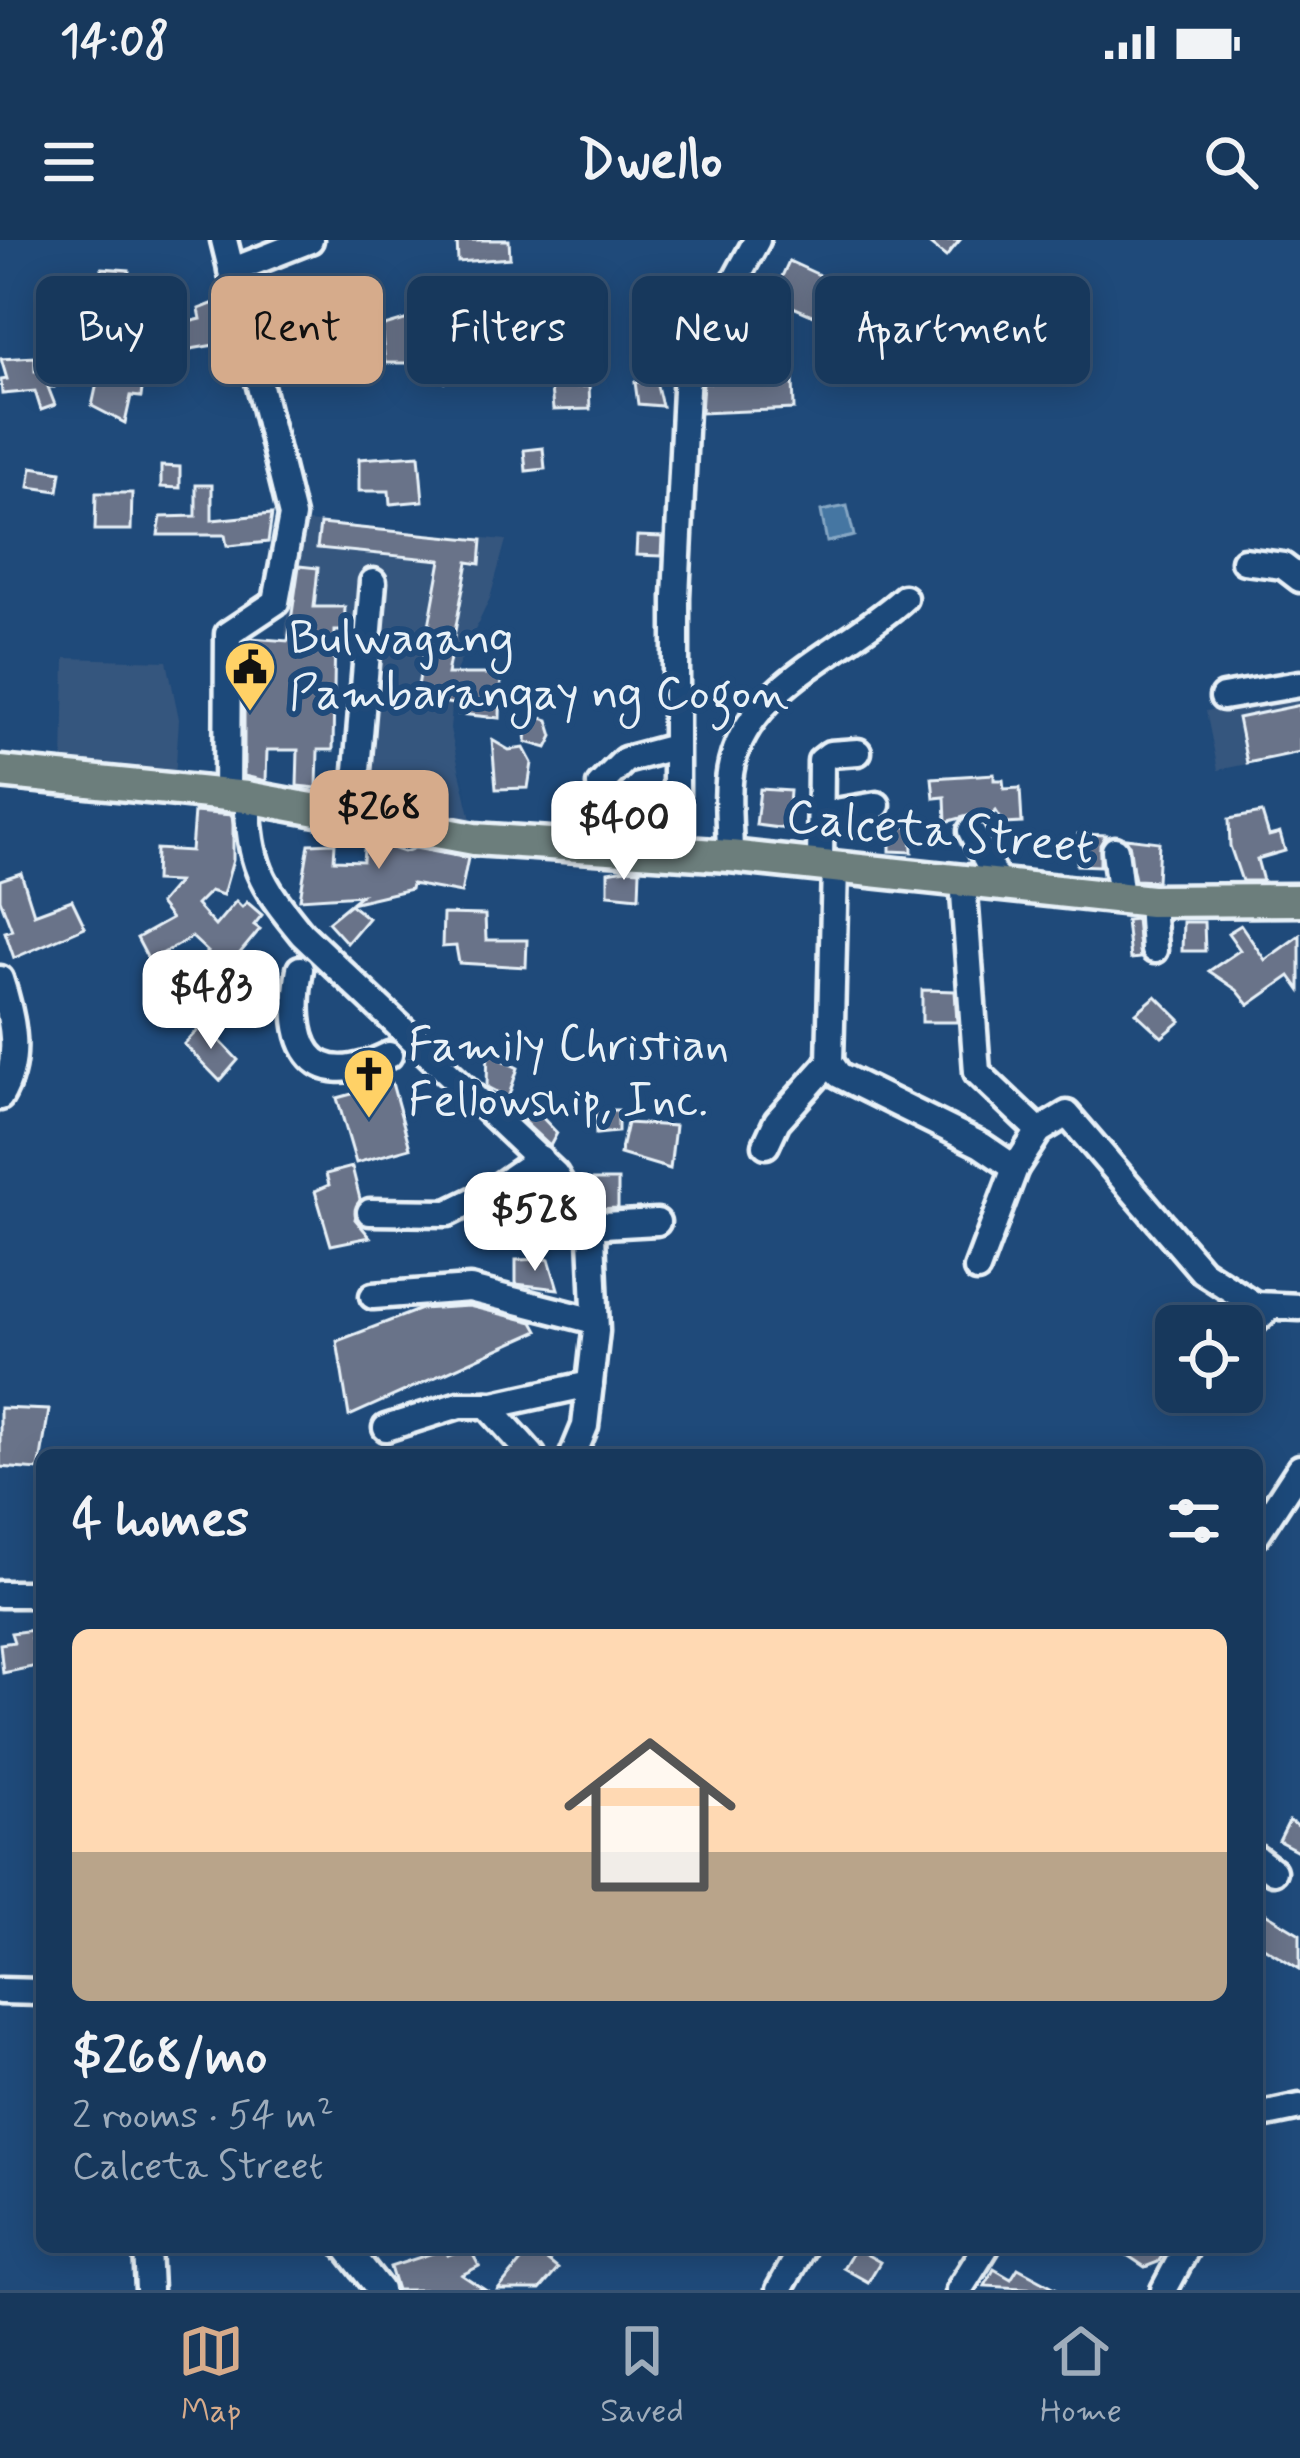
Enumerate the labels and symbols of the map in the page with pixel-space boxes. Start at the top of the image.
place label: Bulwagang Pambarangay ng Cogon [289,608,789,731]
public building icon: Bulwagang Pambarangay ng Cogon [222,639,278,713]
pin: $268 [308,770,450,872]
pin: $400 [553,781,695,883]
street label: Calceta Street [783,786,1097,880]
pin: $483 [140,950,282,1052]
place label: Family Christian Fellowship, Inc. [408,1015,729,1133]
church icon: Family Christian Fellowship, Inc. [341,1046,397,1120]
pin: $528 [464,1172,606,1274]

